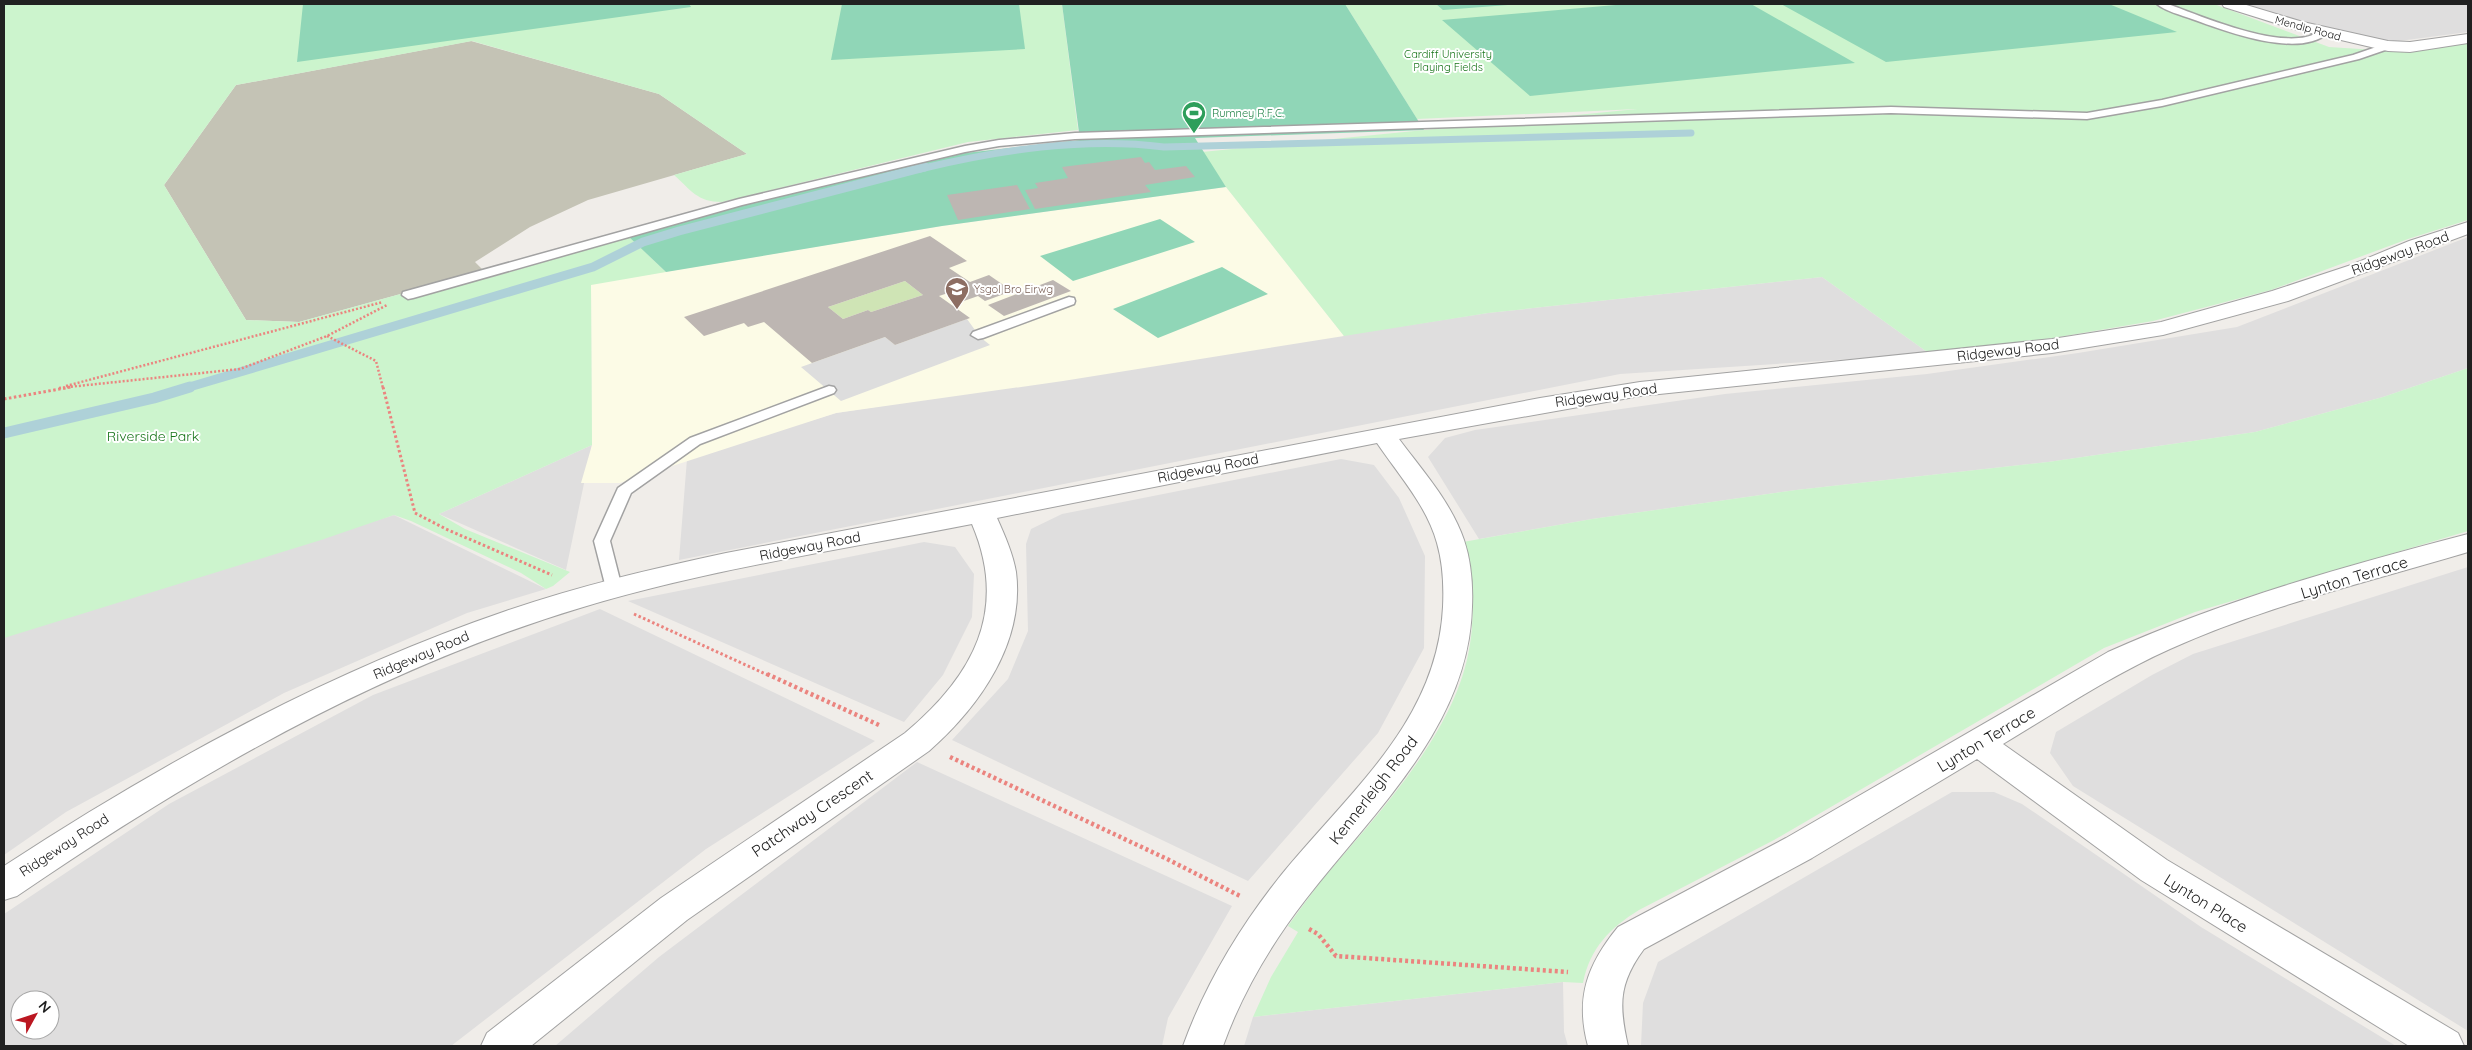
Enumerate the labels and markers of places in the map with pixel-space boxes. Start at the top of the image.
sports icon: Rumney R.F.C. [1181,100,1207,134]
place label: Rumney R.F.C. [1212,106,1284,120]
school or university icon: Ysgol Bro Eirwg [944,276,970,310]
place label: Ysgol Bro Eirwg [974,282,1053,296]

